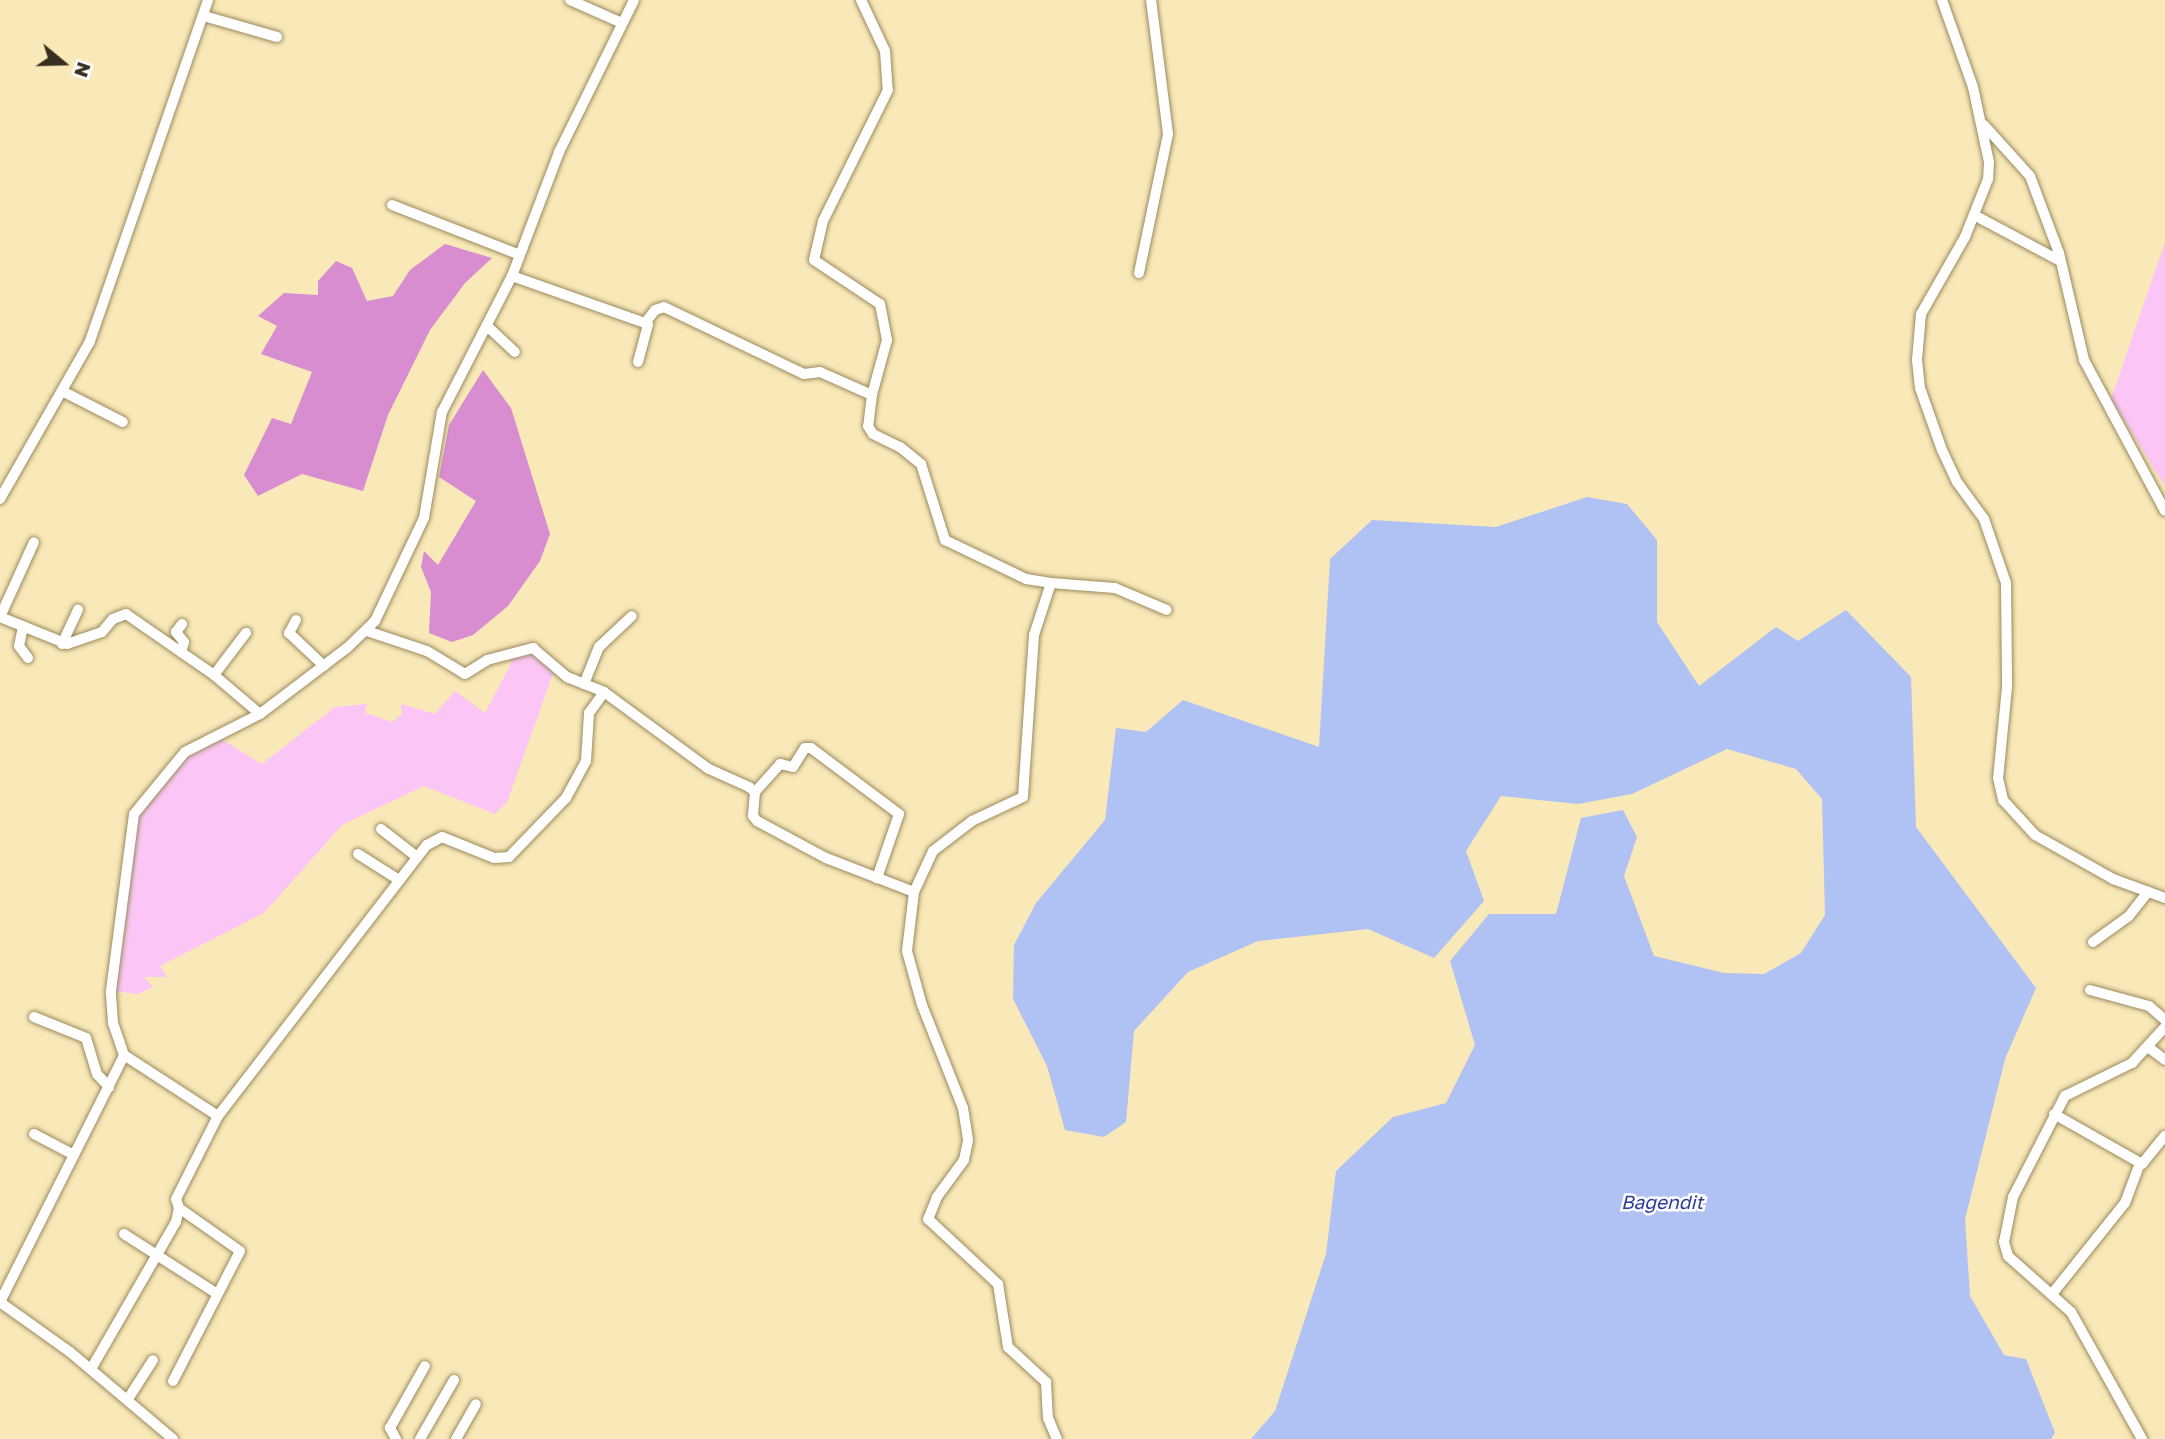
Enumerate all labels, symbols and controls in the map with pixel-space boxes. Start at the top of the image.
north arrow [28,28,98,98]
text: N [70,59,97,81]
water label: Bagendit [1621,1191,1703,1213]

